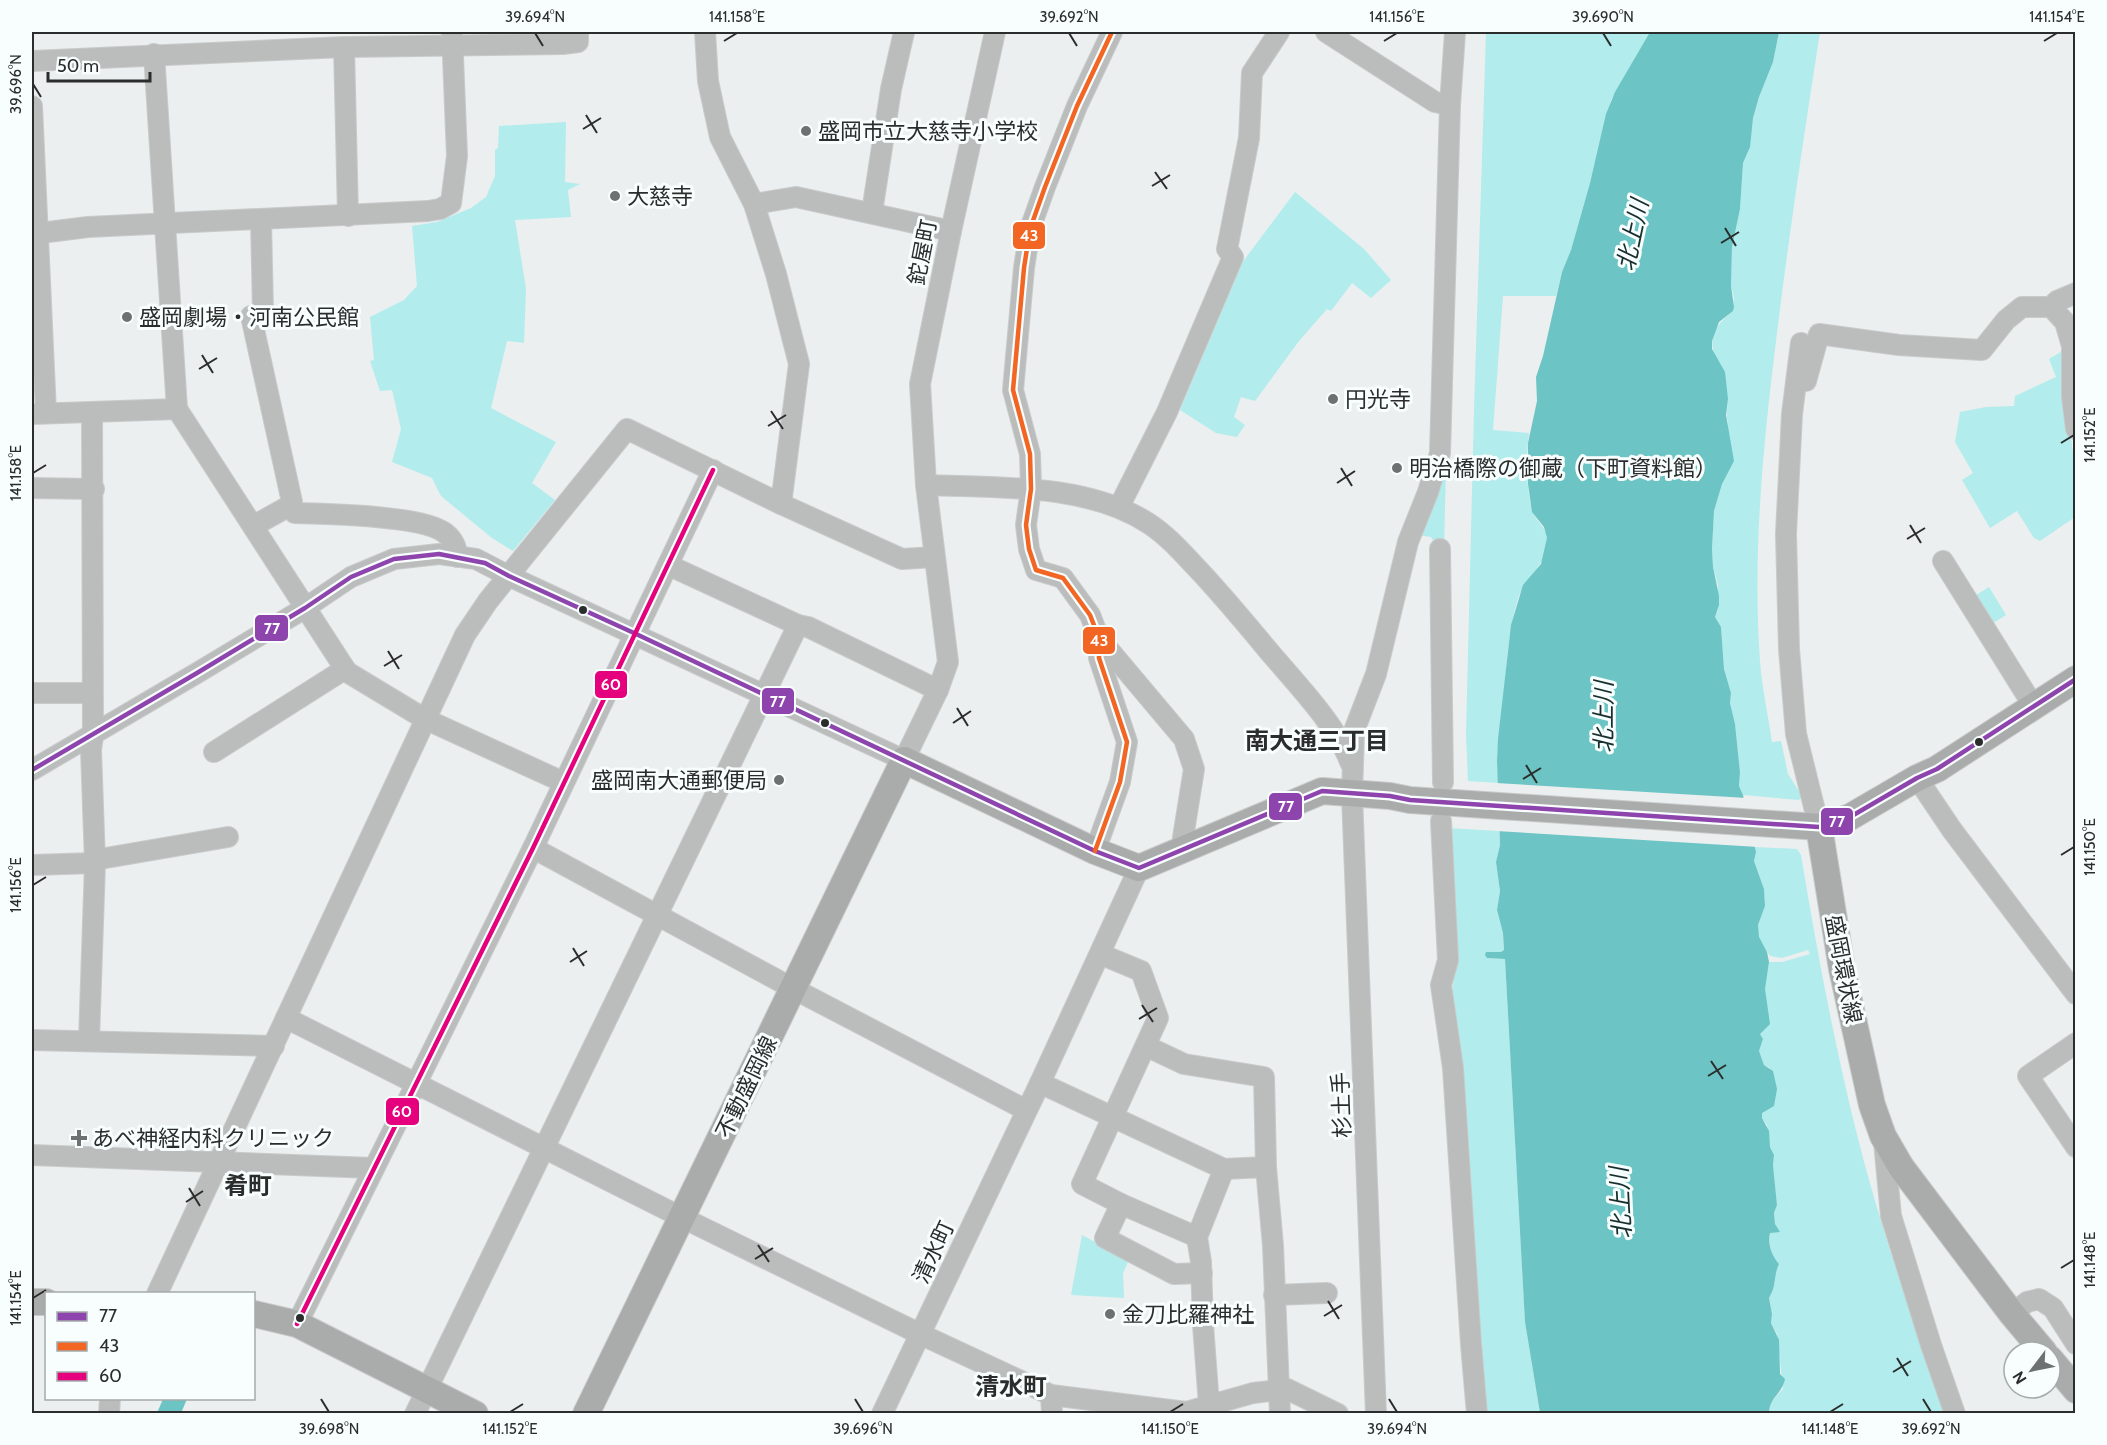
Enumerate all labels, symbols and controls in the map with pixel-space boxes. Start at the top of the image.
text: 39.694°N [505,8,565,26]
text: 141.158°E [709,8,765,26]
text: 39.692°N [1039,8,1099,26]
text: 141.156°E [1369,8,1425,26]
text: 39.690°N [1572,8,1634,26]
text: 141.154°E [2029,8,2085,26]
scale bar [48,45,150,83]
text: 39.696°N [7,54,25,114]
text: 50 m [57,55,99,77]
place label: 盛岡市立大慈寺小学校 [818,118,1038,145]
marker: 盛岡市立大慈寺小学校 [799,124,813,138]
place label: 大慈寺 [627,183,693,210]
marker: 大慈寺 [608,189,622,203]
water label: 北上川 [1611,194,1655,273]
street label: 鉈屋町 [903,217,942,287]
line badge: 43 [1012,221,1046,250]
text: 43 [1020,226,1038,245]
place label: 盛岡劇場・河南公民館 [139,304,359,331]
marker: 盛岡劇場・河南公民館 [120,310,134,324]
place label: 円光寺 [1345,386,1411,413]
marker: 円光寺 [1326,392,1340,406]
text: 141.152°E [2081,408,2099,462]
text: 141.158°E [7,445,25,501]
place label: 明治橋際の御蔵（下町資料館） [1409,455,1717,482]
marker: 明治橋際の御蔵（下町資料館） [1390,461,1404,475]
unlabelled marker [577,604,589,616]
line badge: 77 [254,614,289,642]
text: 77 [264,619,281,638]
line badge: 43 [1082,626,1116,655]
text: 43 [1090,631,1108,650]
line badge: 60 [594,670,628,699]
text: 60 [601,675,621,694]
water label: 北上川 [1589,678,1618,753]
line badge: 77 [761,687,795,715]
text: 77 [770,692,787,711]
unlabelled marker [819,717,831,729]
district label: 南大通三丁目 [1245,726,1389,755]
unlabelled marker [1973,736,1985,748]
place label: 盛岡南大通郵便局 [591,767,767,794]
marker: 盛岡南大通郵便局 [772,773,786,787]
line badge: 77 [1268,792,1303,821]
text: 77 [1278,797,1295,816]
line badge: 77 [1820,807,1854,836]
text: 77 [1829,812,1846,831]
text: 141.150°E [2081,818,2099,876]
text: 141.156°E [7,857,25,913]
street label: 盛岡環状線 [1820,913,1867,1026]
street label: 不動盛岡線 [710,1032,783,1143]
street label: 杉土手 [1327,1072,1356,1138]
line badge: 60 [385,1097,420,1126]
text: 60 [392,1102,412,1121]
place label: あべ神経内科クリニック [92,1125,334,1152]
marker: あべ神経内科クリニック [70,1129,88,1147]
water label: 北上川 [1604,1163,1637,1240]
district label: 肴町 [224,1171,272,1200]
street label: 清水町 [907,1217,960,1288]
text: 141.148°E [2081,1232,2099,1288]
text: 141.154°E [7,1270,25,1326]
legend [45,1292,255,1400]
place label: 金刀比羅神社 [1122,1301,1254,1328]
text: 77 [99,1305,117,1327]
marker: 金刀比羅神社 [1103,1307,1117,1321]
unlabelled marker [294,1312,306,1324]
text: 43 [99,1335,119,1357]
north arrow [2002,1340,2062,1400]
text: 60 [99,1365,122,1387]
text: N [2009,1368,2031,1388]
district label: 清水町 [975,1372,1047,1401]
text: 39.698°N [299,1420,359,1438]
text: 141.152°E [483,1420,537,1438]
text: 39.696°N [833,1420,893,1438]
text: 141.150°E [1141,1420,1199,1438]
text: 39.694°N [1367,1420,1427,1438]
text: 141.148°E [1802,1420,1858,1438]
text: 39.692°N [1901,1420,1961,1438]

